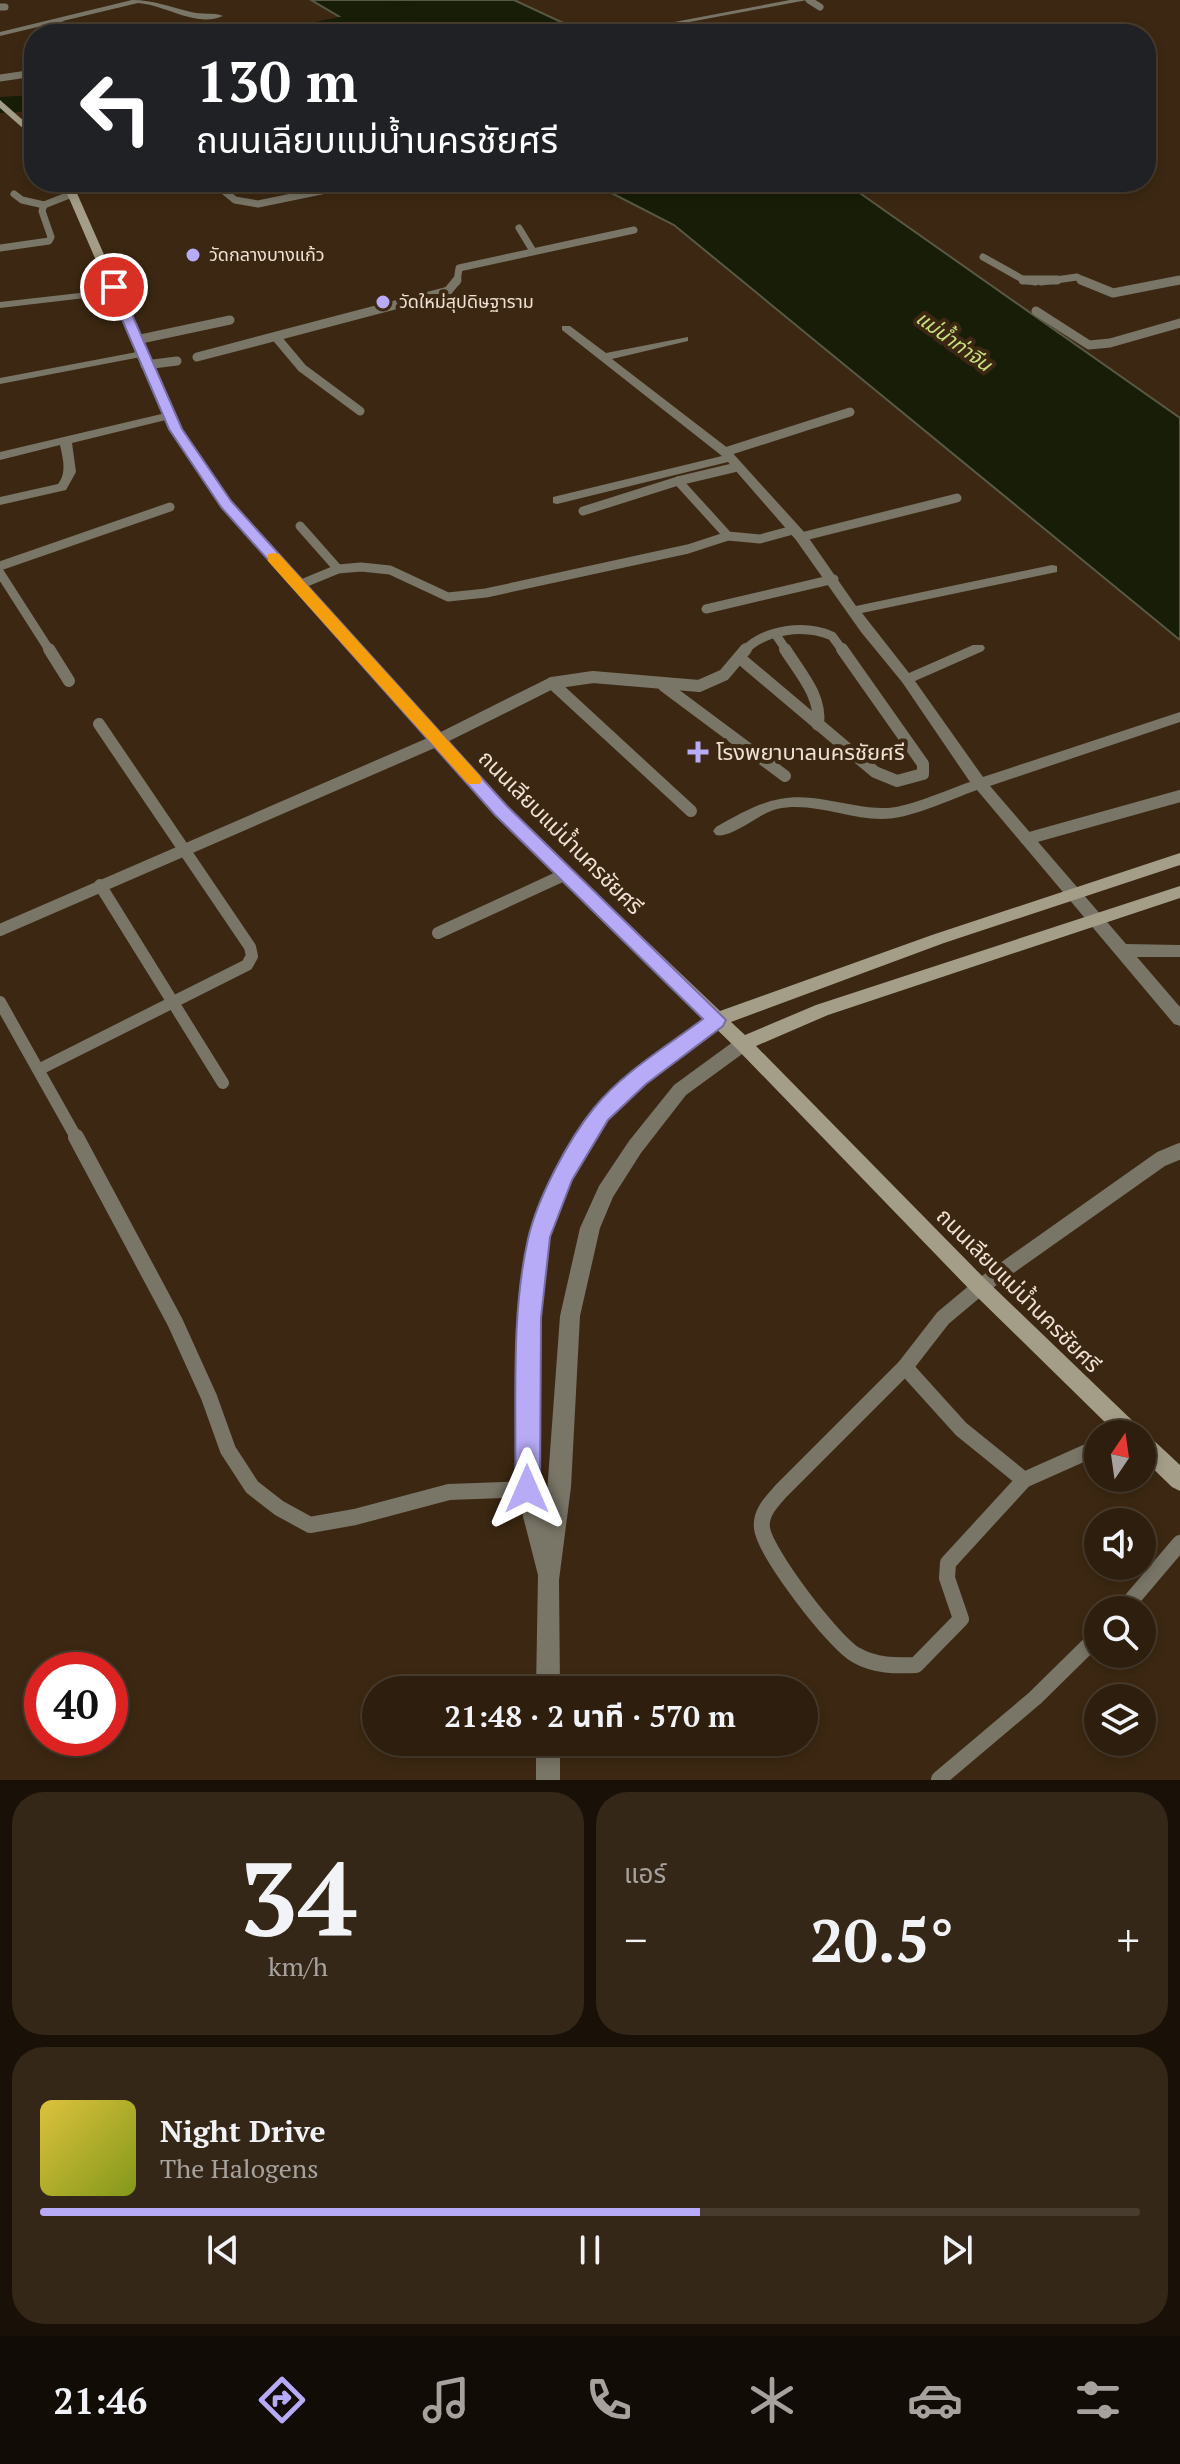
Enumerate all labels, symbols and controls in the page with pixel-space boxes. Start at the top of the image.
text: 130 m [196,44,358,118]
icon: left [64,56,168,160]
text: ถนนเลียบแม่น้ำนครชัยศรี [196,116,558,163]
place label: วัดกลางบางแก้ว [209,242,325,266]
marker: วัดกลางบางแก้ว [184,246,202,264]
pin [80,253,148,321]
icon: arrive [92,265,136,309]
place label: วัดใหม่สุปดิษฐาราม [399,289,534,313]
marker: วัดใหม่สุปดิษฐาราม [374,293,392,311]
water label: แม่น้ำท่าจีน [911,304,999,378]
place label: โรงพยาบาลนครชัยศรี [716,737,905,766]
marker: โรงพยาบาลนครชัยศรี [687,741,709,763]
street label: ถนนเลียบแม่น้ำนครชัยศรี [473,743,650,920]
street label: ถนนเลียบแม่น้ำนครชัยศรี [931,1201,1108,1378]
north arrow [1084,1420,1156,1492]
map controls [1084,1420,1156,1756]
position arrow [485,1447,569,1531]
button: sound [1084,1508,1156,1580]
button: search [1084,1596,1156,1668]
speed limit sign: 40 [24,1652,128,1756]
button: layers [1084,1684,1156,1756]
text: 21:48 · 2 นาที · 570 m [444,1696,736,1736]
text: 34 [239,1828,357,1966]
text: แอร์ [624,1856,666,1890]
text: 20.5° [810,1900,954,1979]
text: − [624,1910,647,1969]
text: + [1117,1910,1140,1969]
text: km/h [268,1949,328,1983]
text: Night Drive [160,2111,326,2151]
text: The Halogens [160,2151,318,2185]
icon: previous [201,2228,245,2272]
icon: pause [568,2228,612,2272]
icon: next [935,2228,979,2272]
icon: directions [254,2372,310,2428]
icon: music [418,2372,474,2428]
icon: phone [581,2372,637,2428]
icon: climate [744,2372,800,2428]
icon: car [907,2372,963,2428]
icon: filters [1070,2372,1126,2428]
text: 21:46 [54,2377,147,2424]

